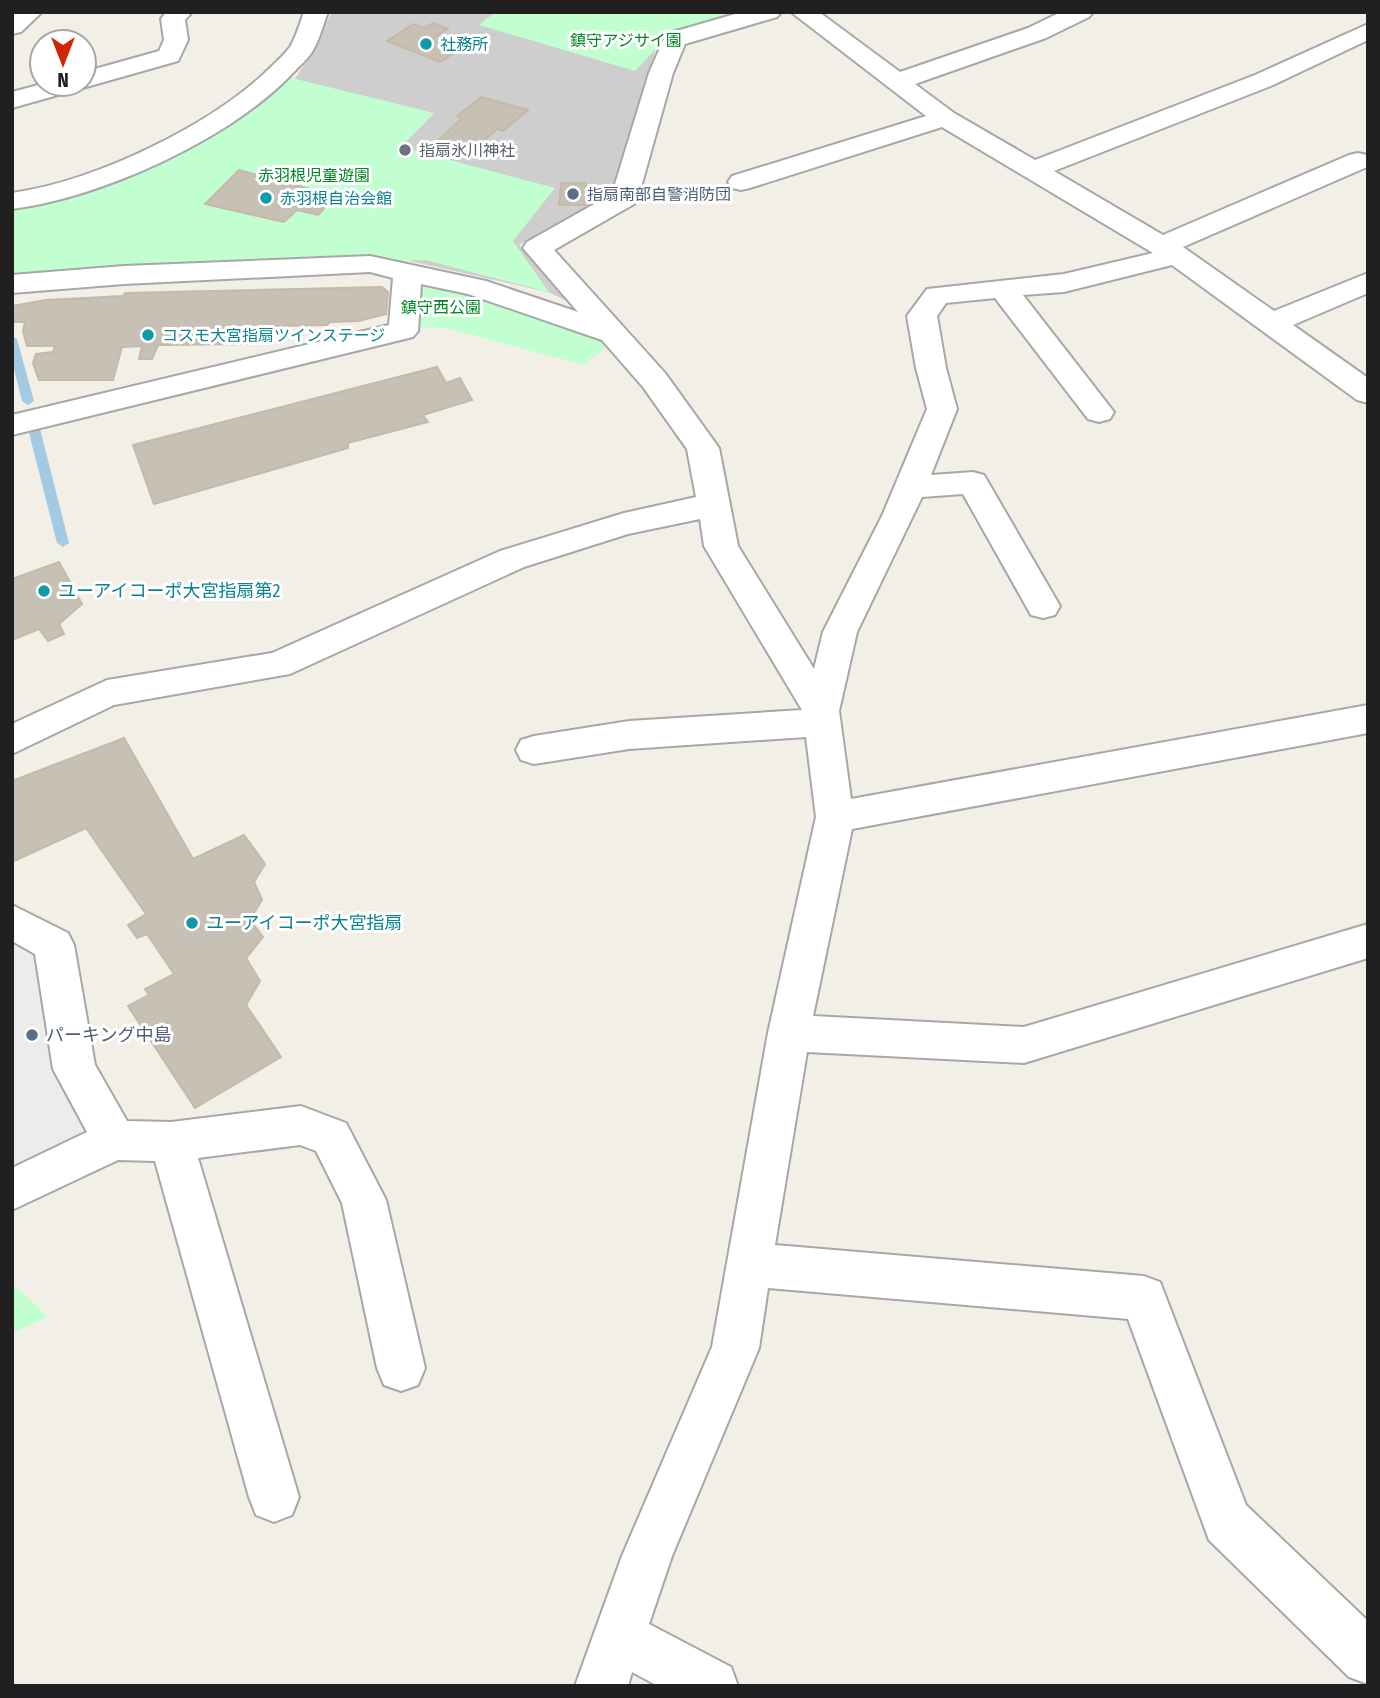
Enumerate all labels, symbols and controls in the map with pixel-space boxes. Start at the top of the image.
north arrow [28,28,98,98]
park label: 鎮守アジサイ園 [570,31,682,50]
place label: 社務所 [440,35,488,54]
marker: 社務所 [418,36,434,52]
text: N [57,68,69,91]
place label: 指扇氷川神社 [419,141,515,160]
marker: 指扇氷川神社 [397,142,413,158]
park label: 赤羽根児童遊園 [258,166,370,185]
place label: 指扇南部自警消防団 [587,185,731,204]
marker: 指扇南部自警消防団 [565,186,581,202]
place label: 赤羽根自治会館 [280,189,392,208]
marker: 赤羽根自治会館 [258,190,274,206]
park label: 鎮守西公園 [401,298,481,317]
place label: コスモ大宮指扇ツインステージ [162,326,385,345]
marker: コスモ大宮指扇ツインステージ [140,327,156,343]
place label: ユーアイコーポ大宮指扇第2 [58,580,280,602]
marker: ユーアイコーポ大宮指扇第2 [36,583,52,599]
place label: ユーアイコーポ大宮指扇 [206,912,402,934]
marker: ユーアイコーポ大宮指扇 [184,915,200,931]
place label: パーキング中島 [46,1024,171,1046]
marker: パーキング中島 [24,1027,40,1043]

